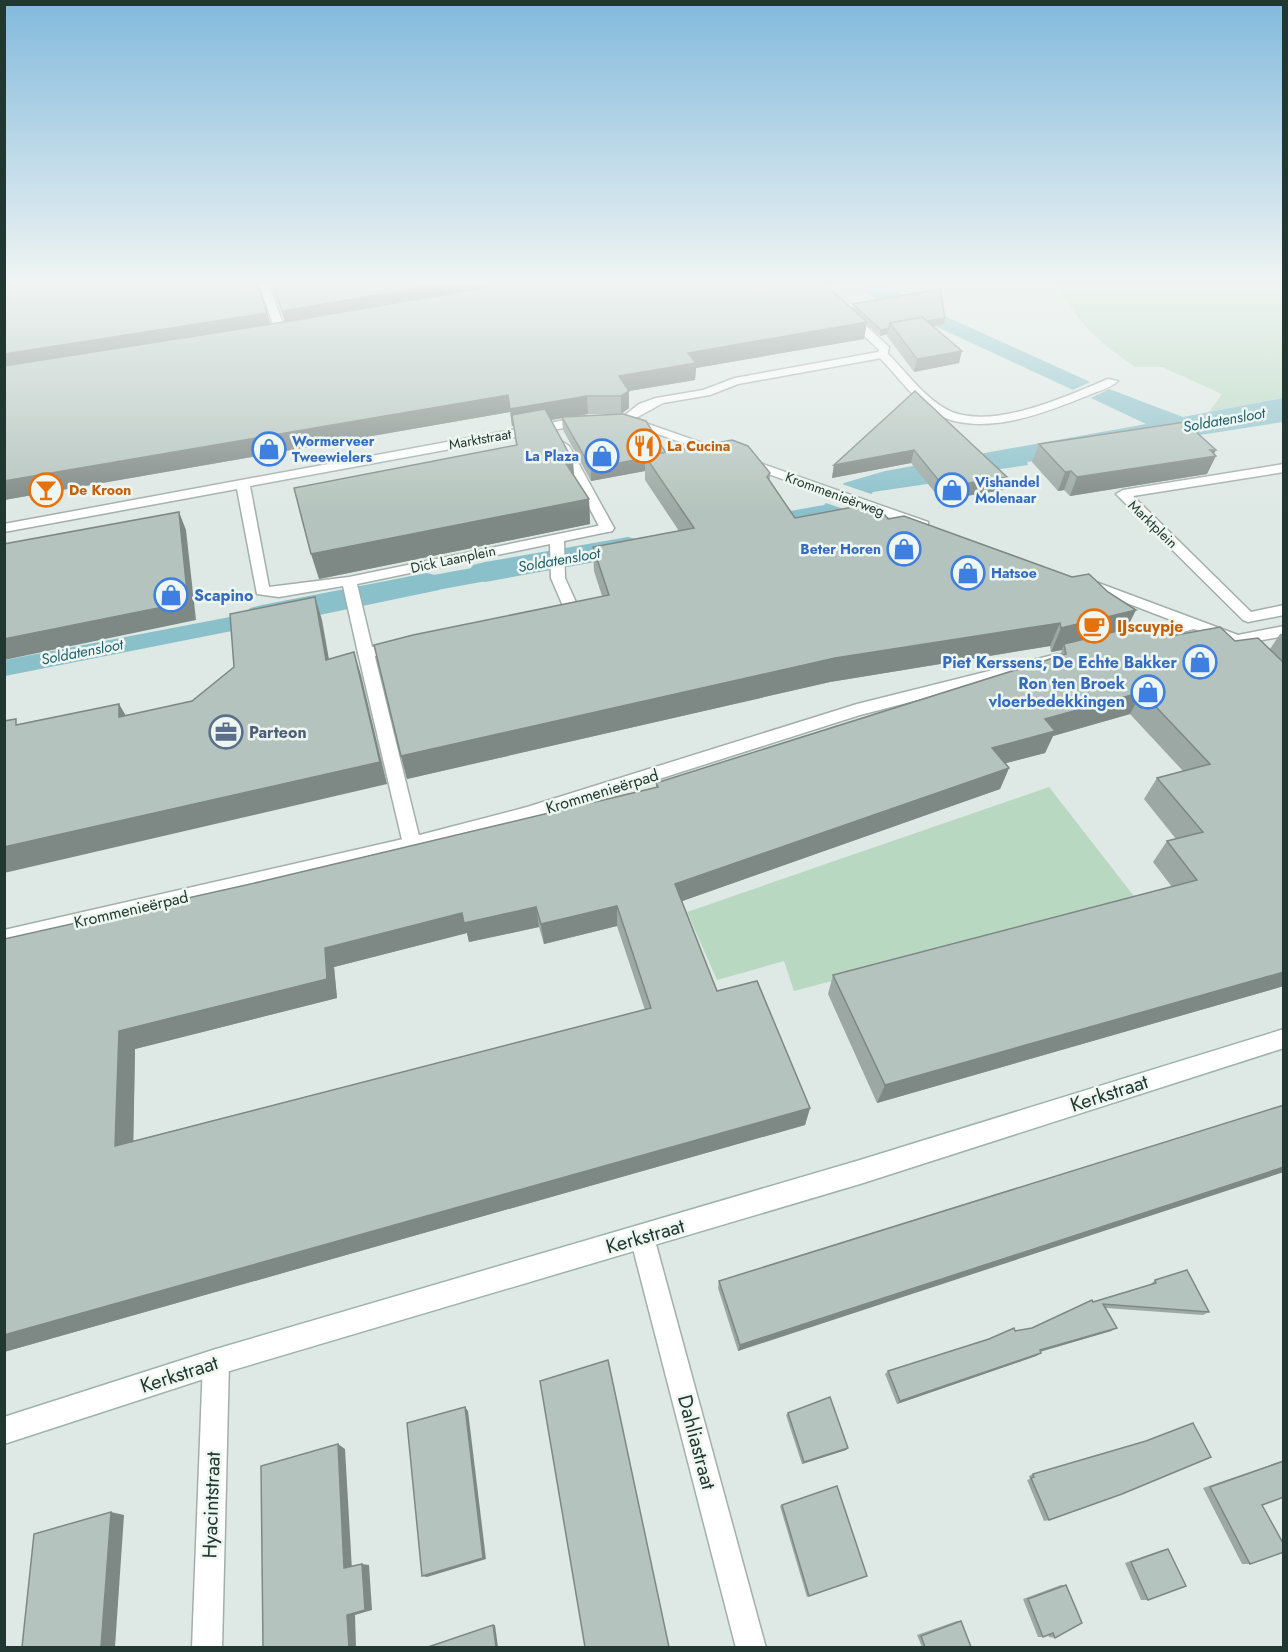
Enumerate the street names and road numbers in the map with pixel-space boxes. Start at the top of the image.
street label: Marktstraat [447,424,513,454]
street label: Krommenieërweg [783,467,887,521]
street label: Marktplein [1124,495,1182,553]
street label: Dick Laanplein [409,540,497,578]
street label: Krommenieërpad [543,763,661,820]
street label: Krommenieërpad [72,885,191,934]
street label: Kerkstraat [1066,1067,1152,1120]
street label: Kerkstraat [602,1211,688,1262]
street label: Kerkstraat [136,1348,222,1401]
street label: Dahliastraat [670,1392,723,1493]
street label: Hyacintstraat [195,1451,228,1559]

